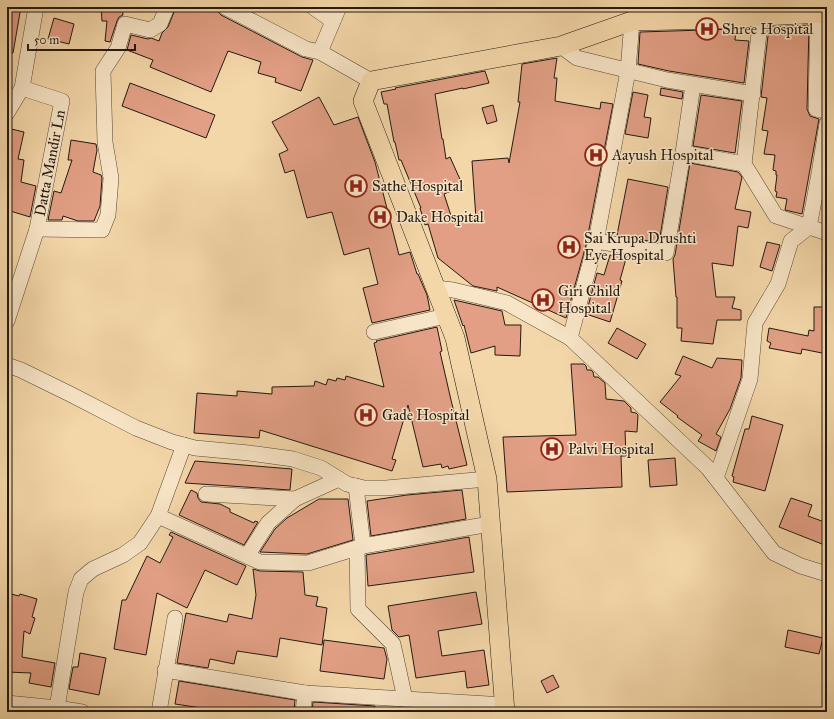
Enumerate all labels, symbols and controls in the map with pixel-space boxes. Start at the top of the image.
hospital icon: Shree Hospital [694,16,720,42]
place label: Shree Hospital [722,20,814,38]
scale bar [28,26,135,52]
text: 50 m [34,33,59,47]
street label: Datta Mandir Ln [31,108,69,218]
hospital icon: Aayush Hospital [583,142,609,168]
place label: Aayush Hospital [611,146,714,164]
hospital icon: Sathe Hospital [343,173,369,199]
place label: Sathe Hospital [372,177,464,195]
hospital icon: Dake Hospital [367,204,393,230]
place label: Dake Hospital [396,208,485,226]
place label: Sai Krupa Drushti Eye Hospital [584,229,696,264]
hospital icon: Sai Krupa Drushti Eye Hospital [556,234,582,260]
place label: Giri Child Hospital [558,282,621,317]
hospital icon: Giri Child Hospital [530,287,556,313]
hospital icon: Gade Hospital [353,402,379,428]
place label: Gade Hospital [382,406,470,424]
hospital icon: Palvi Hospital [539,436,565,462]
place label: Palvi Hospital [568,440,655,458]

